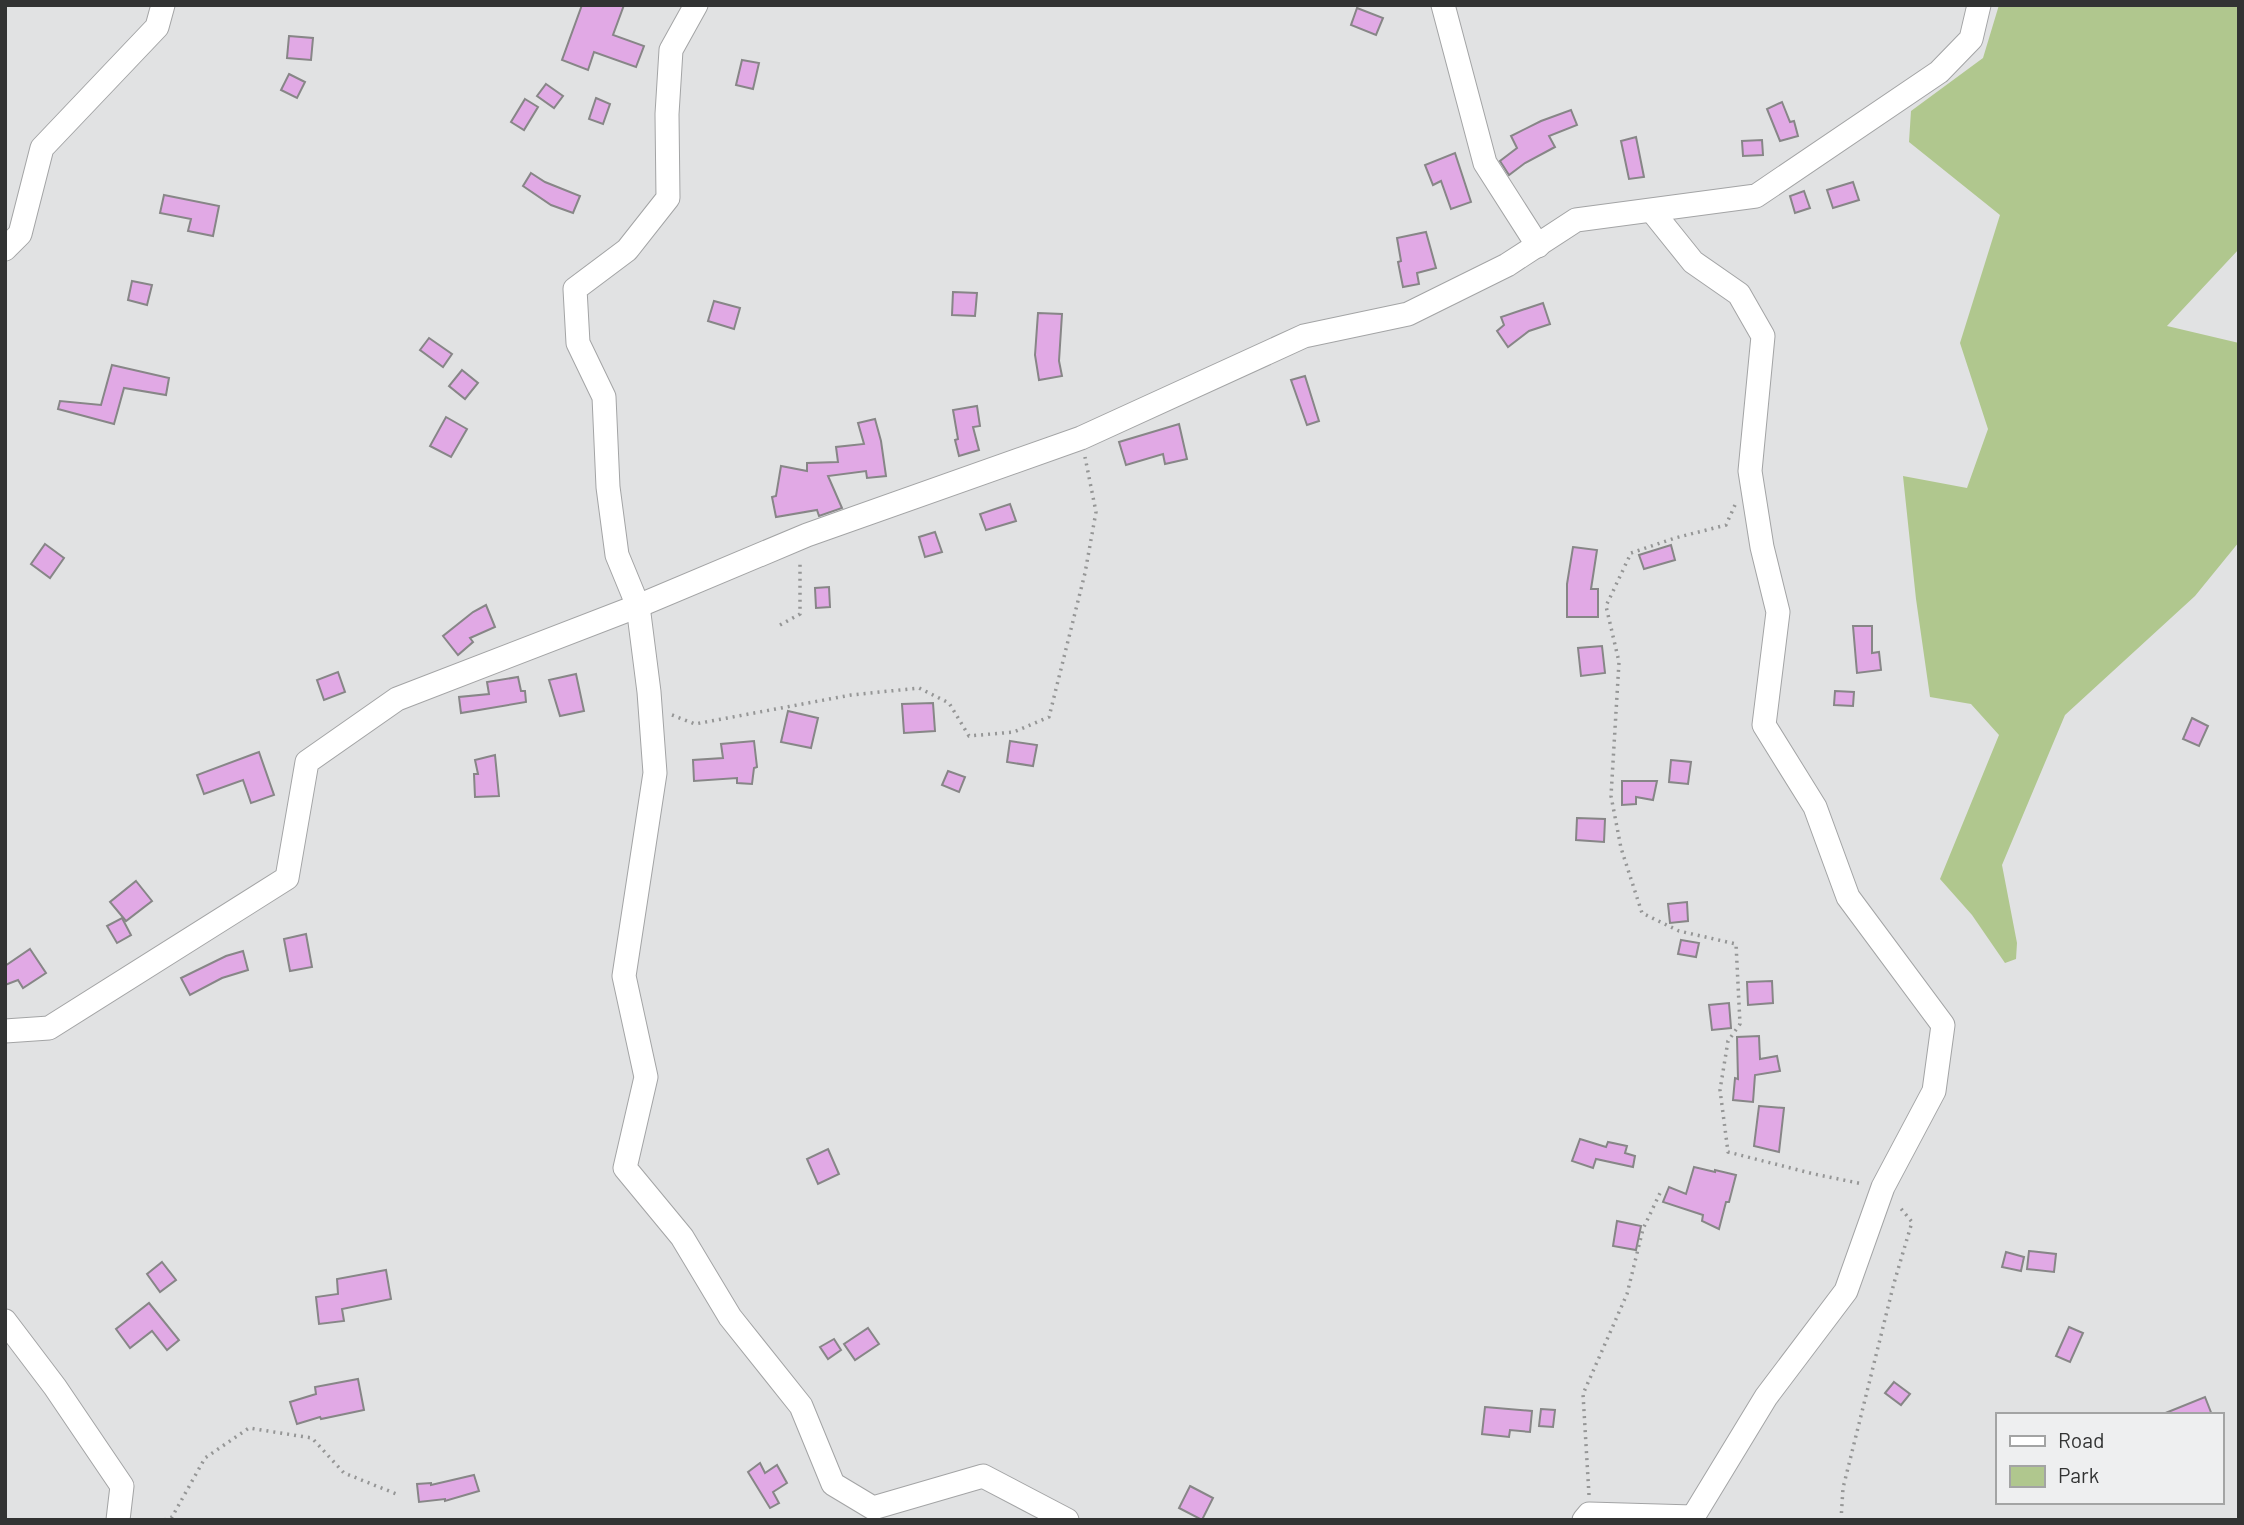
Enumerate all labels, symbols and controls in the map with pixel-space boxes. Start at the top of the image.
legend [1996,1413,2223,1504]
text: Road [2058,1427,2104,1452]
text: Park [2058,1462,2099,1487]

